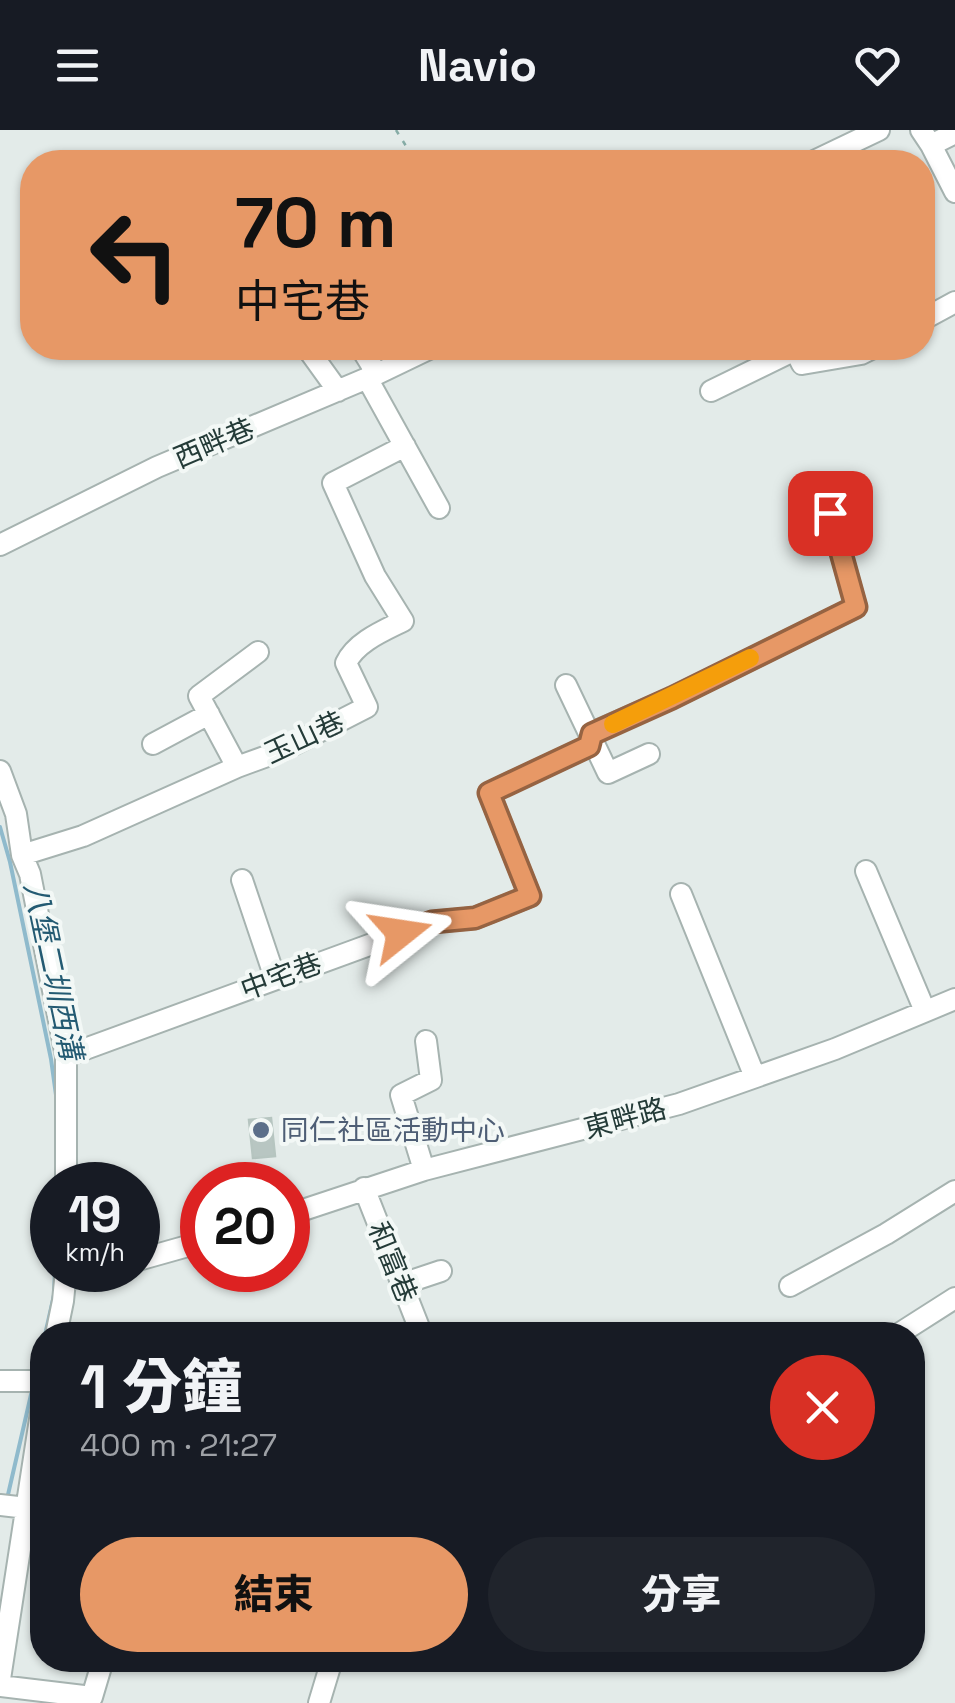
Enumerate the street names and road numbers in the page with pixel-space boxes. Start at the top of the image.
street label: 西畔巷 [168,410,260,476]
street label: 玉山巷 [258,703,350,771]
street label: 中宅巷 [235,945,327,1007]
street label: 東畔路 [580,1090,670,1146]
street label: 和富巷 [361,1216,425,1308]

